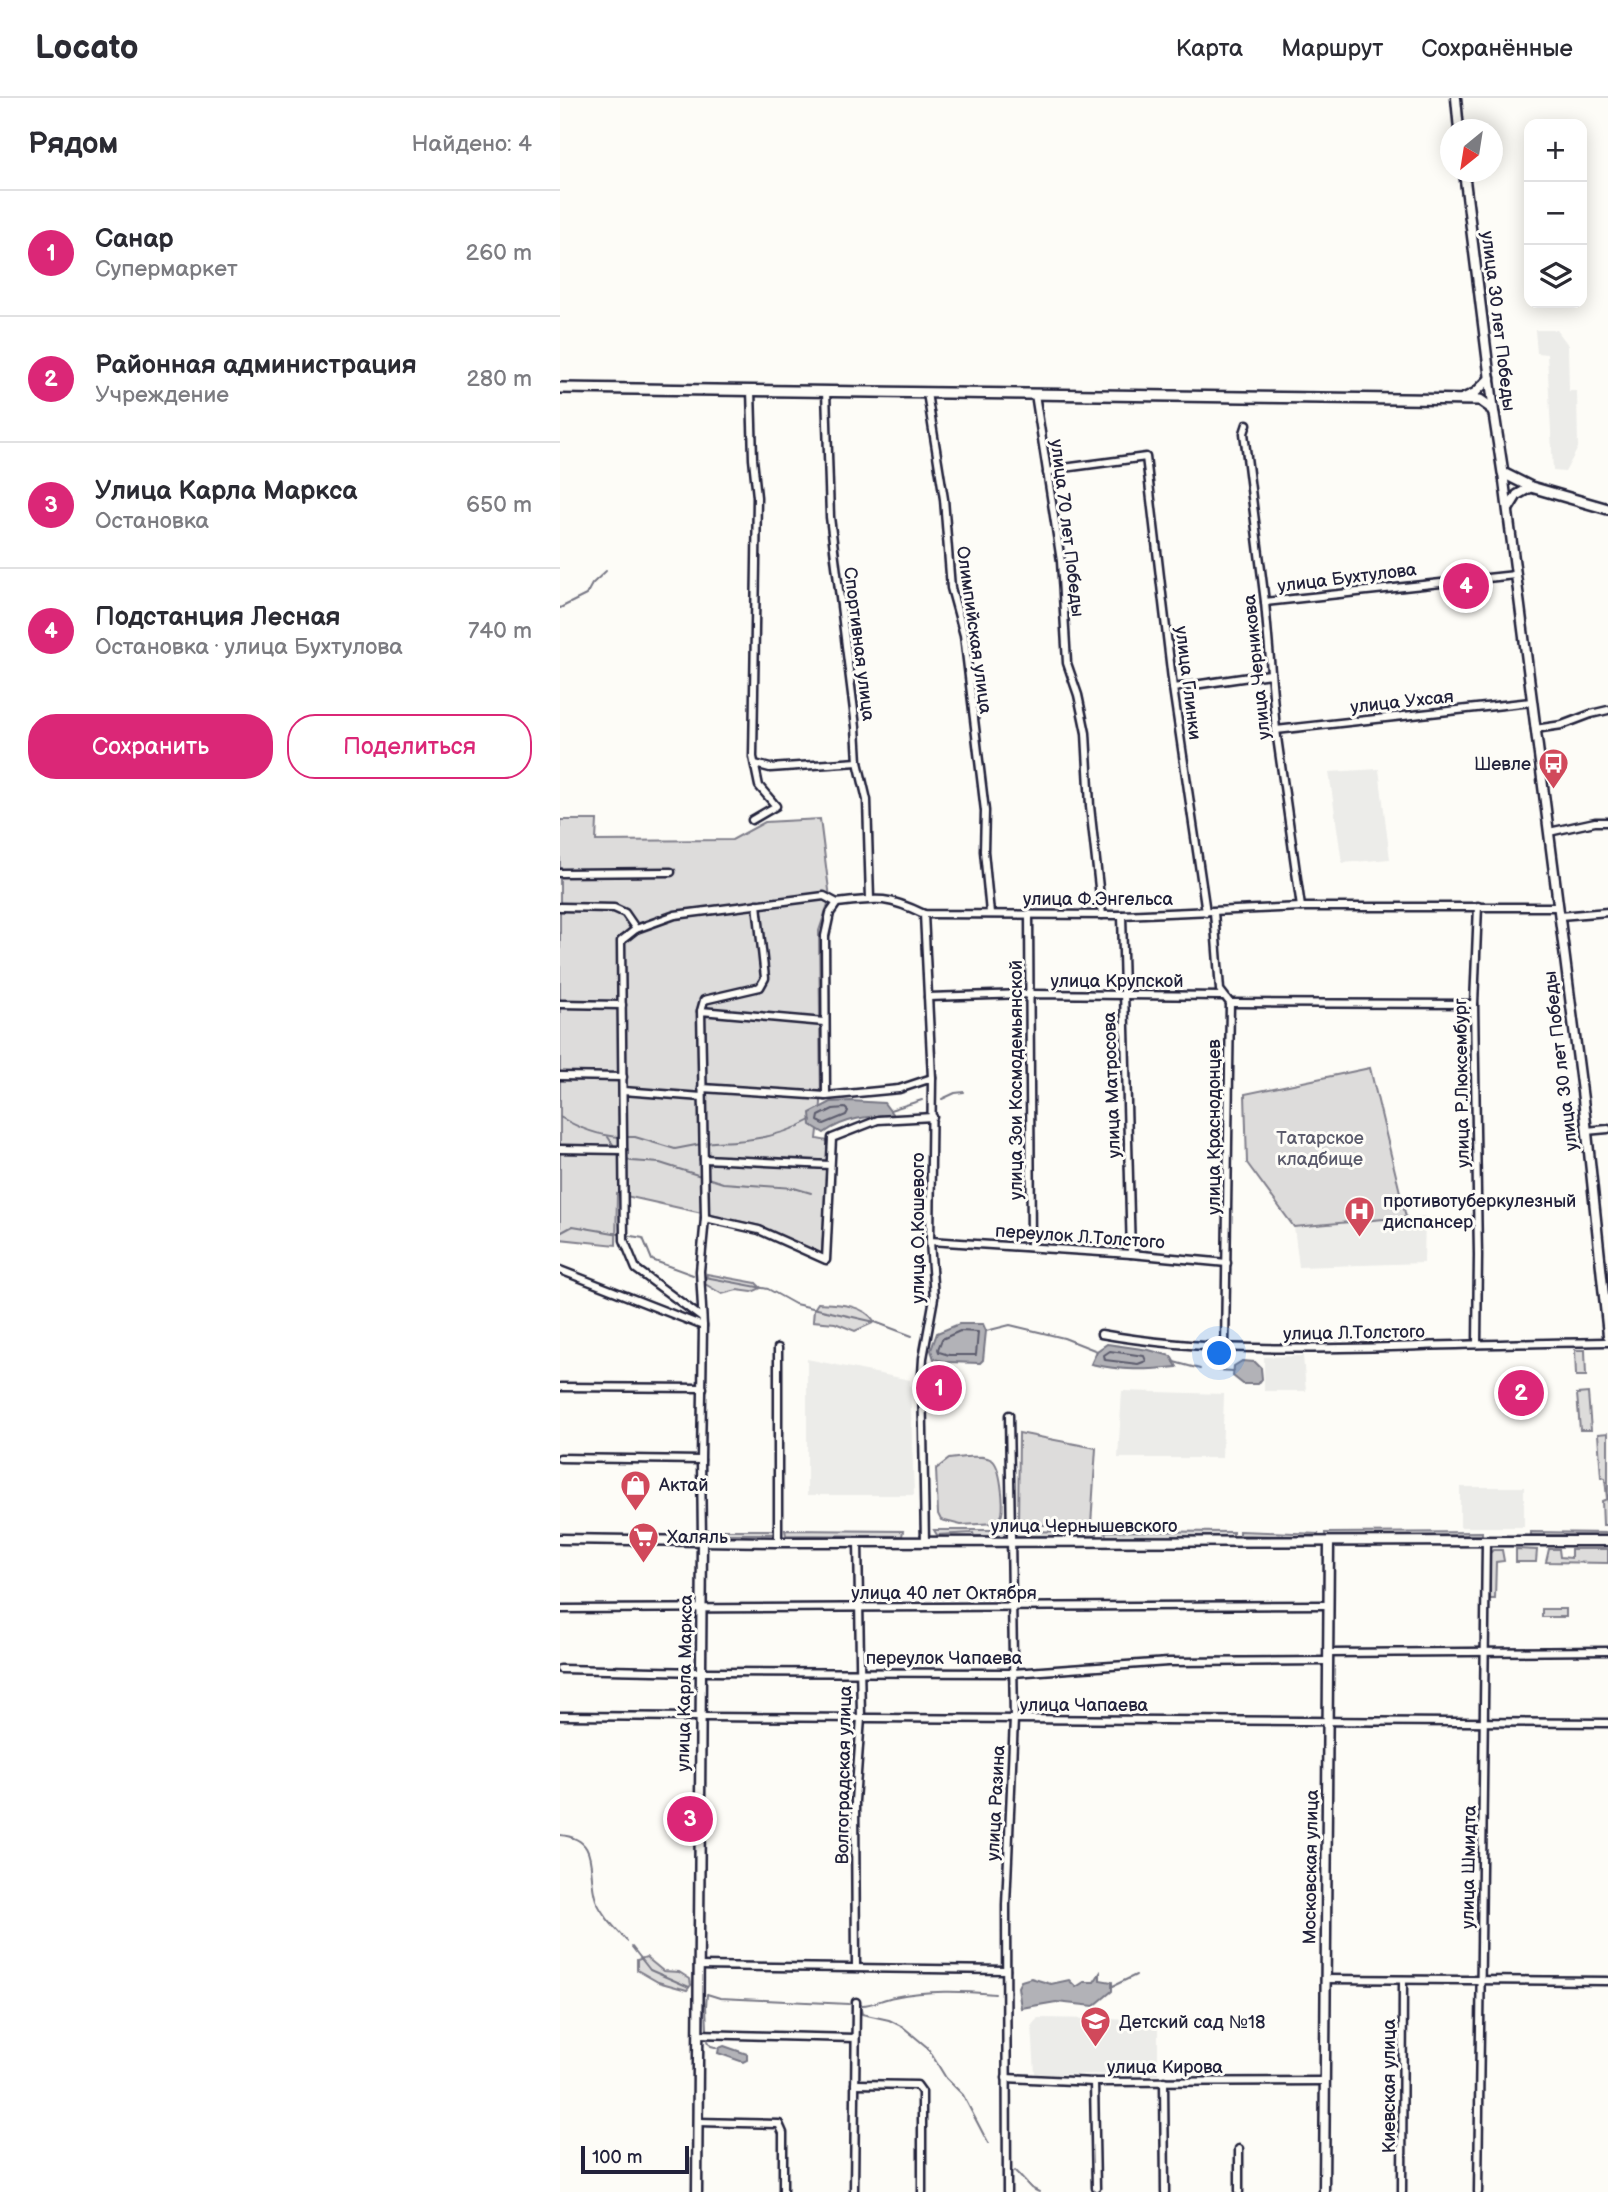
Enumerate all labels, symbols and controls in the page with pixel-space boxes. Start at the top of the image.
text: Locato [35,28,139,68]
text: Карта [1176,34,1243,63]
text: Маршрут [1281,34,1383,63]
text: Сохранённые [1421,34,1573,63]
north arrow [1440,119,1503,182]
map controls [1524,119,1587,308]
button: + [1524,119,1587,182]
text: Рядом [28,126,118,162]
text: Найдено: 4 [412,130,532,158]
button: − [1524,182,1587,245]
text: Санар [95,224,174,255]
street label: улица 30 лет Победы [1477,230,1519,412]
text: 1 [46,239,56,267]
text: 260 m [466,239,532,267]
button: layers [1524,245,1587,308]
text: Супермаркет [95,255,238,283]
text: Районная администрация [95,350,417,381]
text: 2 [44,365,58,393]
text: 280 m [466,365,532,393]
text: Учреждение [95,381,229,409]
street label: улица 70 лет Победы [1046,438,1088,618]
text: Улица Карла Маркса [95,476,357,507]
text: 3 [44,491,58,519]
text: 650 m [466,491,532,519]
text: Остановка [95,507,209,535]
street label: Олимпийская улица [952,545,996,716]
street label: улица Бухтулова [1276,559,1418,597]
pin: 4 [1443,560,1489,612]
street label: Спортивная улица [839,566,879,723]
street label: улица Черникова [1239,593,1275,741]
text: Подстанция Лесная [95,602,341,633]
text: 4 [44,617,58,645]
text: 740 m [468,617,532,645]
street label: улица Глинки [1171,625,1205,741]
text: Остановка · улица Бухтулова [95,633,403,661]
street label: улица Ухсая [1349,686,1455,718]
button: Сохранить [28,714,273,779]
button: Поделиться [287,714,532,779]
bus stop icon: Шевле [1537,747,1571,791]
place label: Шевле [1474,754,1531,775]
street label: улица Ф.Энгельса [1023,889,1173,910]
street label: улица Зои Космодемьянской [1006,960,1027,1200]
street label: улица 30 лет Победы [1540,970,1582,1152]
street label: улица Крупской [1051,971,1183,992]
street label: улица Р.Люксембург [1450,998,1474,1168]
street label: улица Матросова [1099,1011,1125,1159]
street label: улица Краснодонцев [1204,1039,1225,1215]
park label: Татарское кладбище [1276,1128,1364,1170]
street label: улица О.Кошевого [908,1153,929,1303]
place label: противотуберкулезный диспансер [1383,1191,1576,1233]
hospital icon: противотуберкулезный диспансер [1343,1194,1377,1238]
street label: переулок Л.Толстого [994,1221,1166,1253]
street label: улица Л.Толстого [1283,1321,1425,1345]
your location [1202,1336,1236,1370]
pin: 1 [916,1362,962,1414]
pin: 2 [1498,1367,1544,1419]
shop icon: Актай [619,1468,653,1512]
place label: Актай [658,1475,708,1496]
street label: улица Чернышевского [991,1516,1177,1537]
supermarket icon: Халяль [627,1520,661,1564]
place label: Халяль [667,1527,728,1548]
street label: улица 40 лет Октября [851,1583,1037,1604]
street label: улица Карла Маркса [673,1594,697,1772]
street label: переулок Чапаева [866,1648,1023,1669]
street label: Волгоградская улица [832,1685,856,1865]
street label: улица Чапаева [1020,1695,1149,1716]
street label: улица Разина [982,1744,1010,1862]
street label: Московская улица [1299,1789,1323,1945]
pin: 3 [667,1793,713,1845]
street label: улица Шмидта [1457,1805,1481,1929]
school or university icon: Детский сад №18 [1079,2005,1113,2049]
place label: Детский сад №18 [1119,2012,1265,2033]
street label: Киевская улица [1379,2018,1400,2153]
street label: улица Кирова [1107,2057,1223,2078]
scale bar [581,2143,690,2175]
text: 100 m [592,2146,643,2169]

